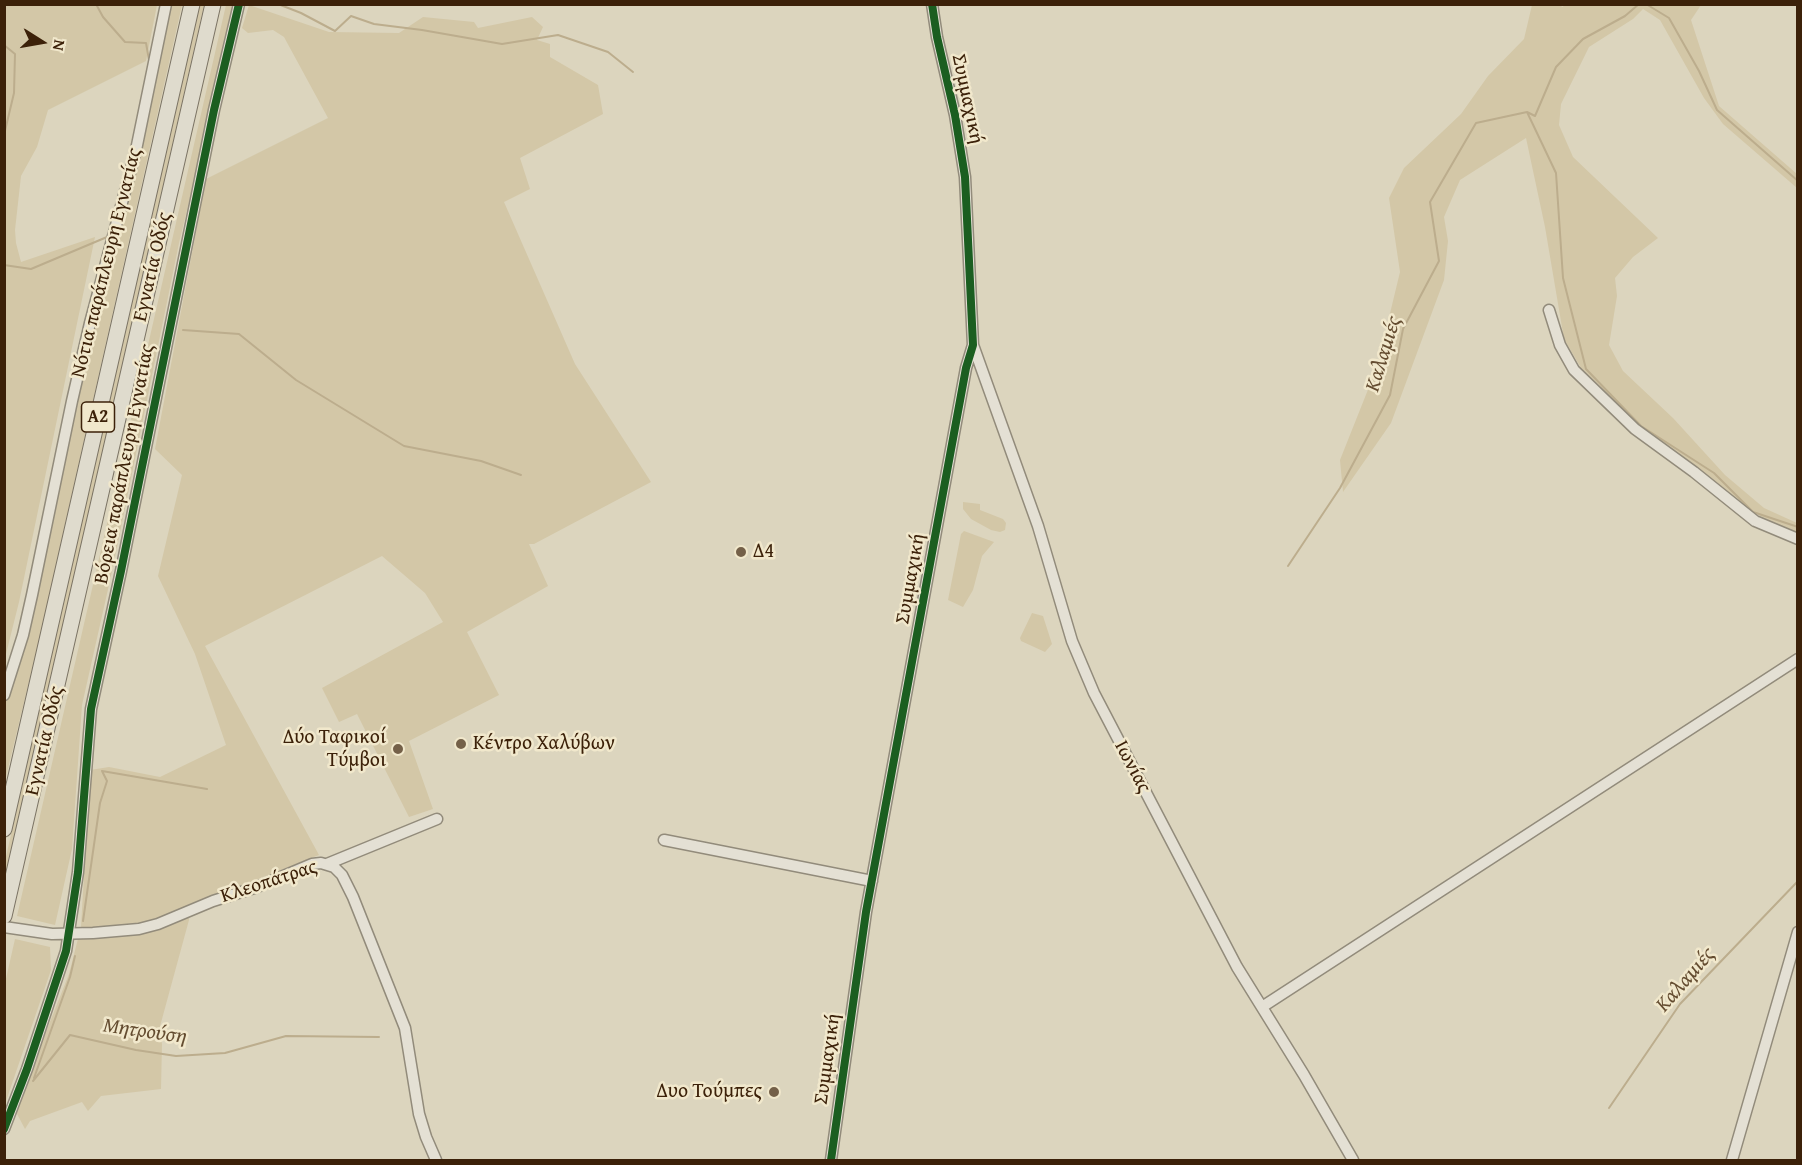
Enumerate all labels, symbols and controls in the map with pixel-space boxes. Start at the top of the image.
north arrow [12,12,72,72]
text: N [47,38,72,53]
street label: Συμμαχική [946,52,988,146]
street label: Νότια παράπλευρη Εγνατίας [67,146,147,380]
street label: Εγνατία Οδός [129,210,177,324]
water label: Καλαμιές [1361,313,1407,395]
street label: Βόρεια παράπλευρη Εγνατίας [90,342,160,586]
road number: Α2 [82,402,114,432]
street label: Συμμαχική [891,532,931,626]
place label: Δ4 [753,540,774,564]
marker: Δ4 [734,545,748,559]
street label: Εγνατία Οδός [21,684,69,798]
place label: Δύο Ταφικοί Τύμβοι [283,726,386,773]
place label: Κέντρο Χαλύβων [473,732,615,756]
marker: Κέντρο Χαλύβων [454,737,468,751]
street label: Ιωνίας [1108,737,1156,797]
marker: Δύο Ταφικοί Τύμβοι [391,742,405,756]
street label: Κλεοπάτρας [218,855,320,909]
water label: Καλαμιές [1651,942,1721,1018]
street label: Συμμαχική [810,1012,846,1106]
water label: Μητρούση [102,1014,188,1050]
place label: Δυο Τούμπες [657,1080,762,1104]
marker: Δυο Τούμπες [767,1085,781,1099]

